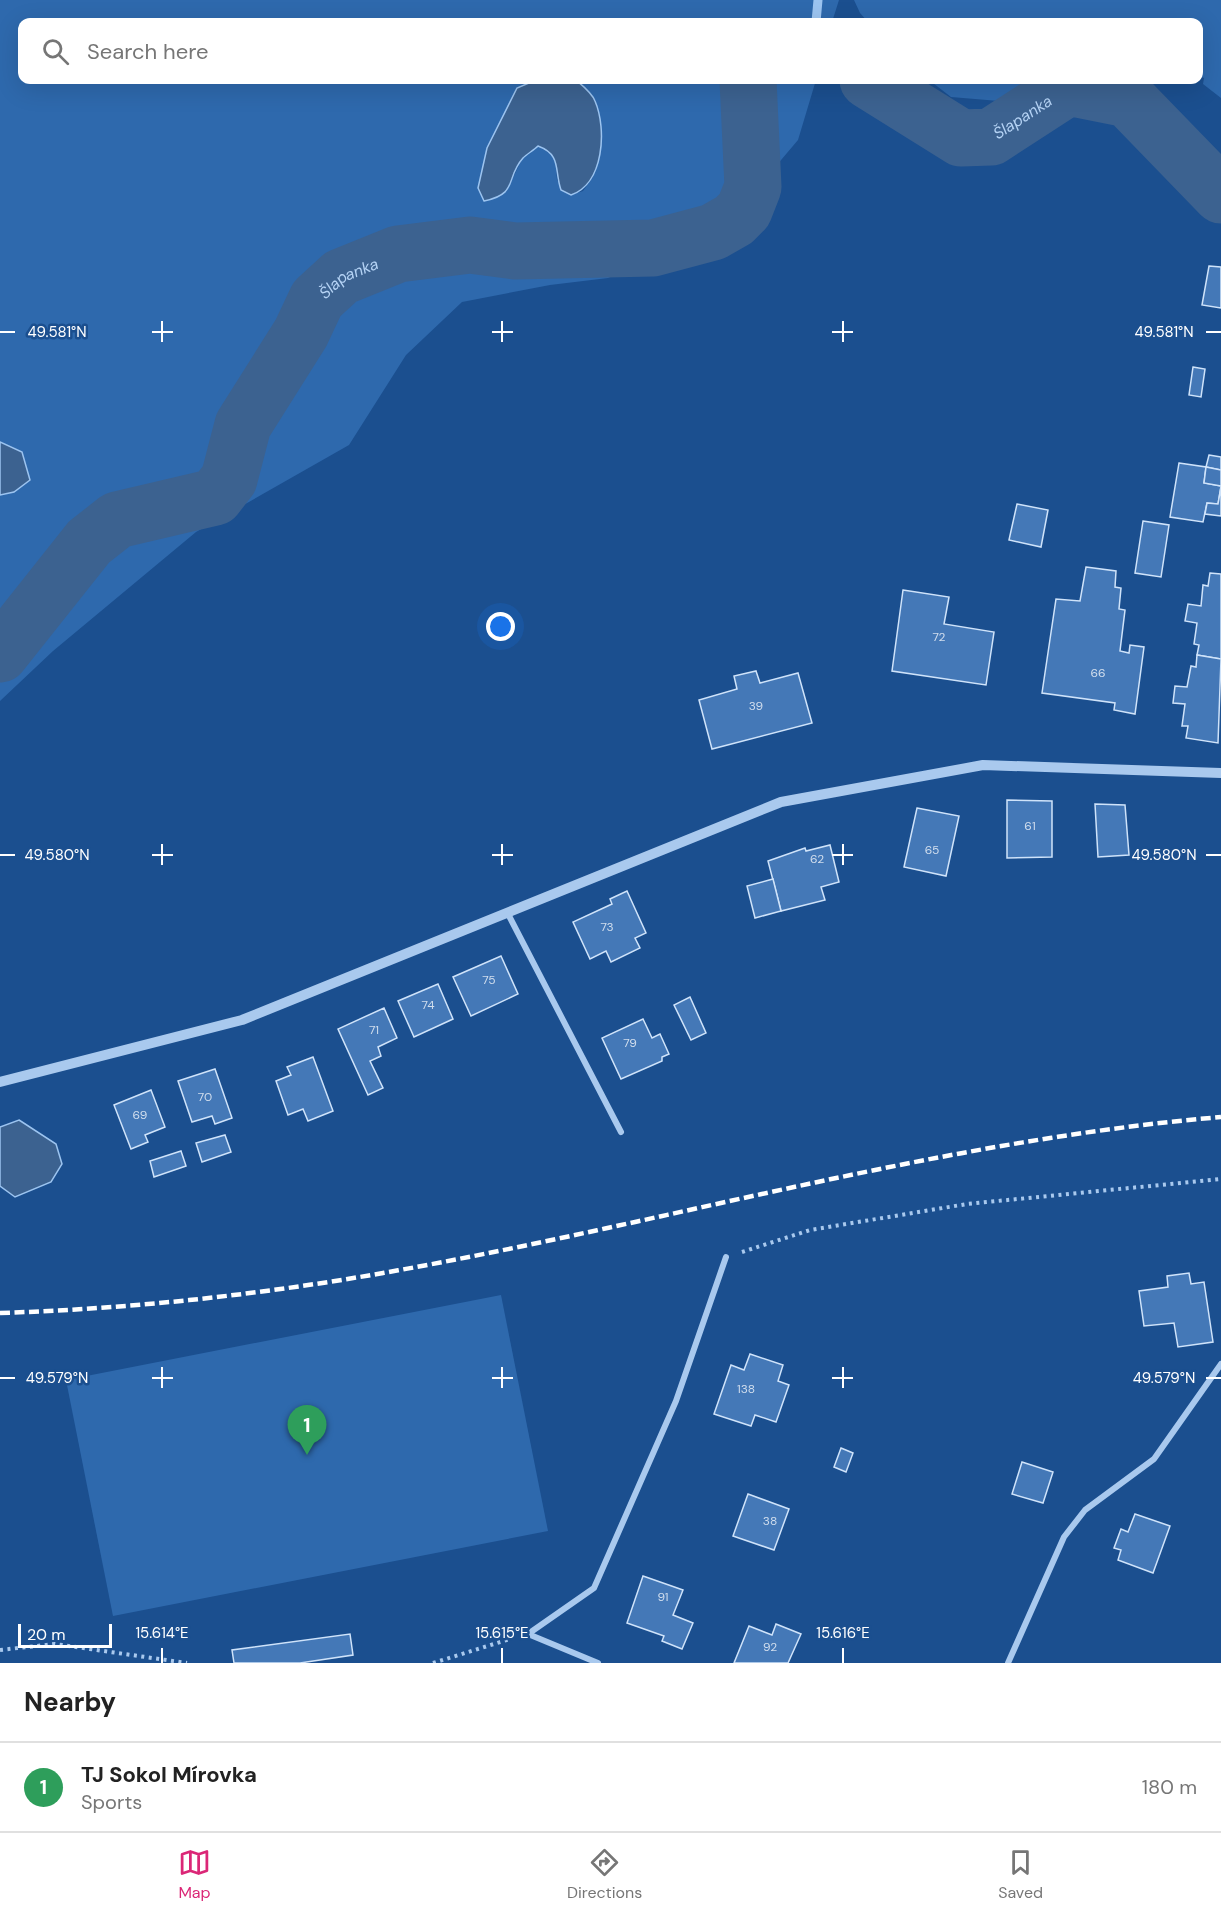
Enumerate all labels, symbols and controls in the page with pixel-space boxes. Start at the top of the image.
search box [18,18,1203,84]
icon: search [39,35,72,68]
text: Search here [87,37,208,66]
water label: Šlapanka [989,90,1056,144]
water label: Šlapanka [314,252,382,303]
text: 49.581°N [27,322,87,342]
text: 49.581°N [1134,322,1194,342]
your location [486,612,515,641]
house number: 72 [932,629,946,645]
house number: 66 [1090,665,1106,681]
house number: 39 [749,698,763,714]
house number: 61 [1024,818,1036,834]
house number: 65 [925,842,939,858]
text: 49.580°N [24,845,90,865]
text: 49.580°N [1131,845,1197,865]
house number: 62 [810,851,824,867]
house number: 73 [600,919,614,935]
house number: 75 [482,972,496,988]
house number: 74 [422,997,434,1013]
house number: 71 [369,1022,379,1038]
house number: 79 [623,1035,637,1051]
house number: 70 [198,1089,212,1105]
house number: 69 [133,1107,147,1123]
text: 49.579°N [26,1368,88,1388]
text: 49.579°N [1133,1368,1195,1388]
house number: 138 [737,1381,755,1397]
pin: 1 [288,1406,326,1455]
house number: 38 [763,1513,777,1529]
house number: 91 [657,1589,669,1605]
scale bar [18,1621,112,1648]
text: 15.614°E [135,1623,189,1643]
text: 15.615°E [475,1623,529,1643]
text: 15.616°E [816,1623,870,1643]
text: 20 m [27,1624,66,1645]
house number: 92 [763,1639,777,1655]
text: Nearby [24,1685,116,1719]
text: TJ Sokol Mírovka [81,1760,257,1789]
text: 1 [40,1774,47,1800]
text: 180 m [1142,1774,1197,1800]
text: Sports [81,1789,142,1815]
tab: Map [178,1846,211,1903]
tab: Directions [567,1846,642,1903]
tab: Saved [998,1846,1043,1903]

